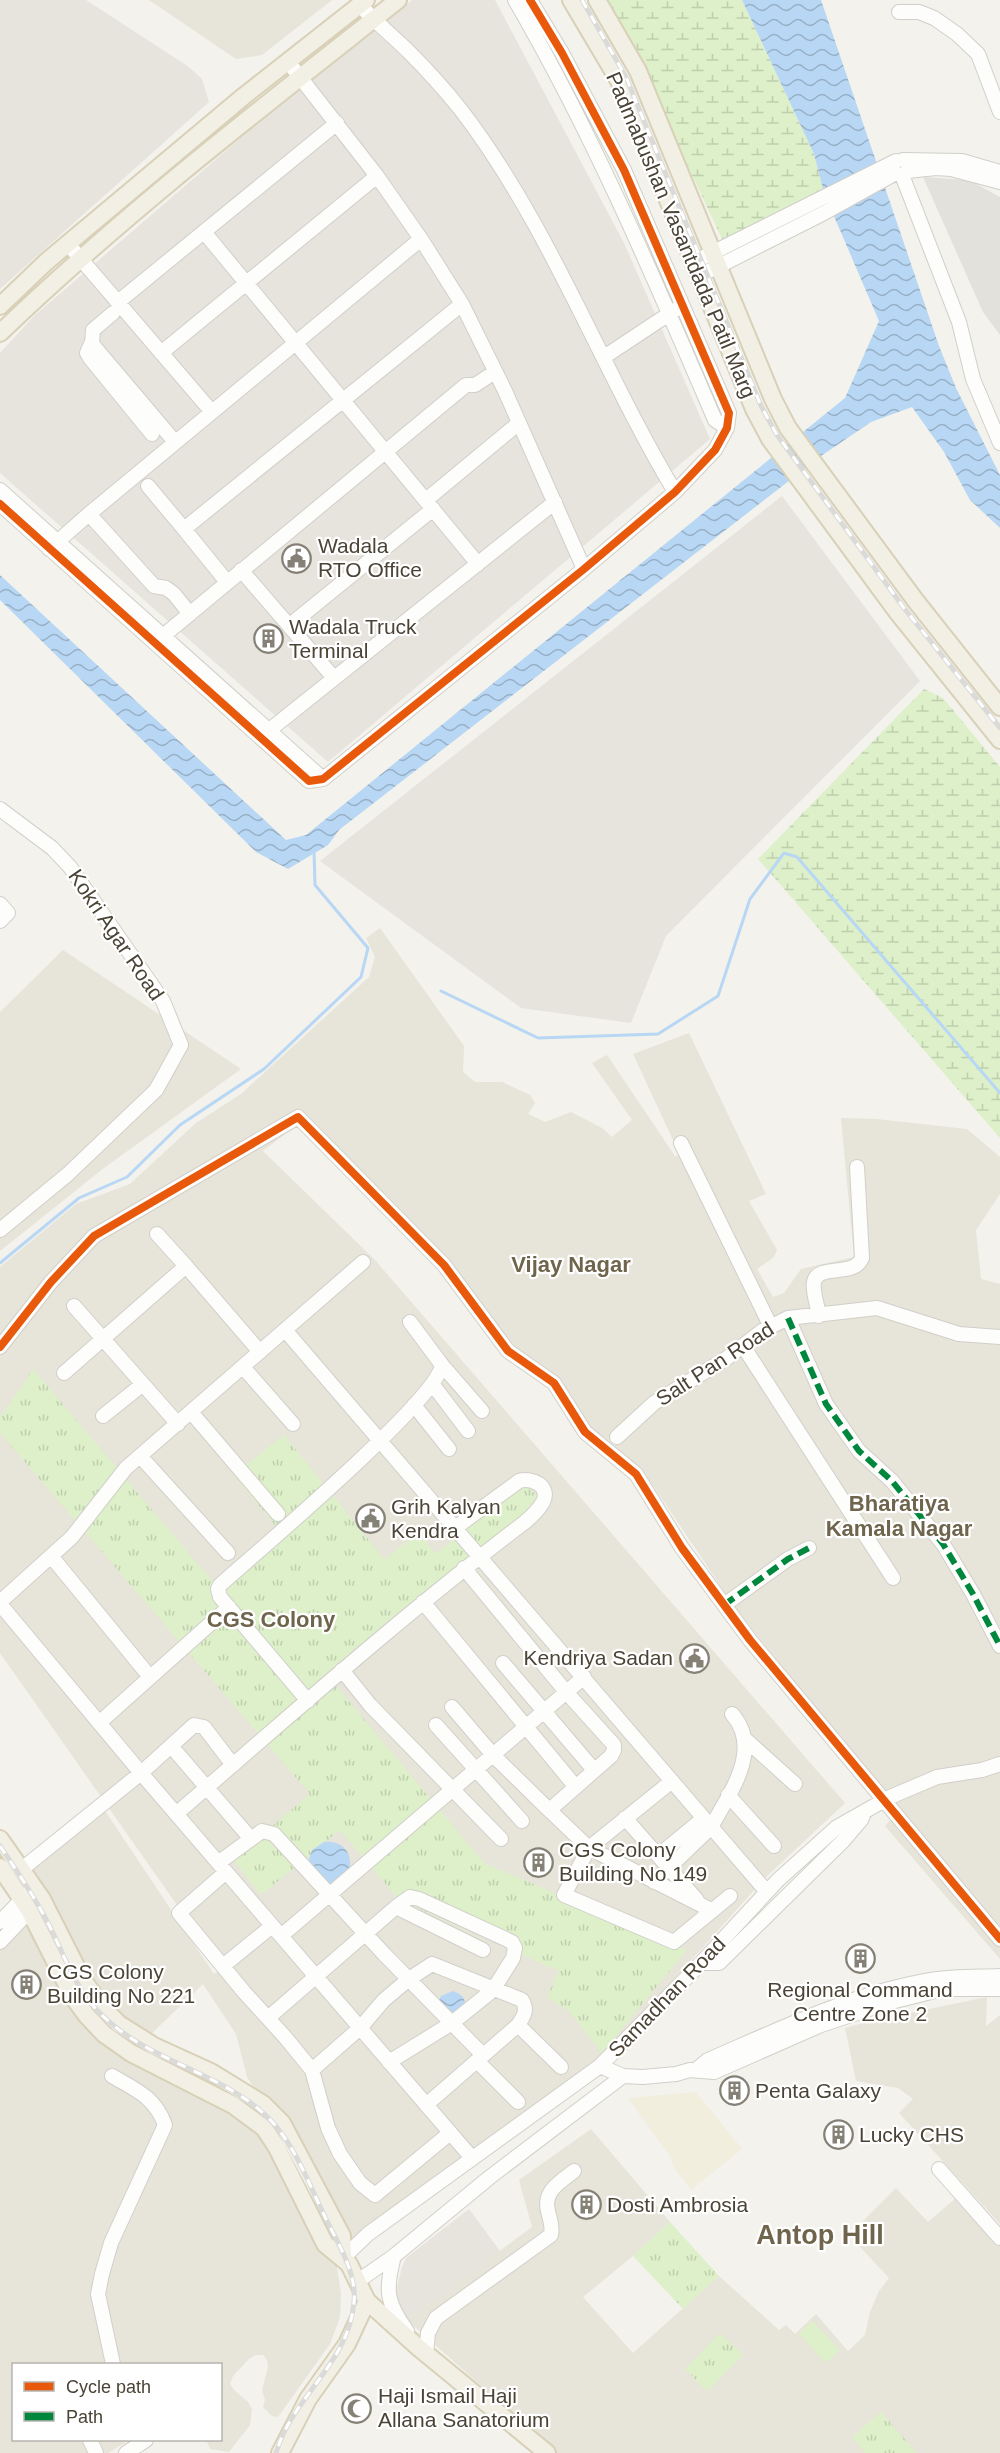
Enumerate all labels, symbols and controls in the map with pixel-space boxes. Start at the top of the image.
street label: Padmabushan Vasantdada Patil Marg [602,68,761,401]
place label: Wadala RTO Office [318,534,422,581]
public building icon: Wadala RTO Office [281,542,313,574]
place label: Wadala Truck Terminal [289,615,417,662]
building icon: Wadala Truck Terminal [252,623,284,655]
street label: Kokri Agar Road [64,865,169,1005]
district label: Vijay Nagar [511,1252,631,1277]
street label: Salt Pan Road [652,1317,778,1410]
district label: Bharatiya Kamala Nagar [826,1491,973,1541]
place label: Grih Kalyan Kendra [391,1495,501,1542]
public building icon: Grih Kalyan Kendra [354,1503,386,1535]
district label: CGS Colony [207,1607,336,1632]
public building icon: Kendriya Sadan [678,1642,710,1674]
place label: Kendriya Sadan [524,1646,673,1669]
place label: CGS Colony Building No 149 [559,1838,707,1885]
building icon: CGS Colony Building No 149 [522,1846,554,1878]
street label: Samadhan Road [604,1932,730,2061]
building icon: Regional Command Centre Zone 2 [844,1943,876,1975]
place label: CGS Colony Building No 221 [47,1960,195,2007]
building icon: CGS Colony Building No 221 [10,1968,42,2000]
place label: Regional Command Centre Zone 2 [767,1978,953,2025]
building icon: Penta Galaxy [718,2075,750,2107]
place label: Penta Galaxy [755,2079,882,2102]
building icon: Lucky CHS [822,2119,854,2151]
place label: Lucky CHS [859,2123,964,2146]
building icon: Dosti Ambrosia [570,2189,602,2221]
place label: Dosti Ambrosia [607,2193,749,2216]
district label: Antop Hill [756,2220,884,2250]
legend [12,2363,222,2441]
text: Cycle path [66,2377,151,2397]
place label: Haji Ismail Haji Allana Sanatorium [378,2384,550,2431]
mosque icon: Haji Ismail Haji Allana Sanatorium [341,2392,373,2424]
text: Path [66,2407,103,2427]

